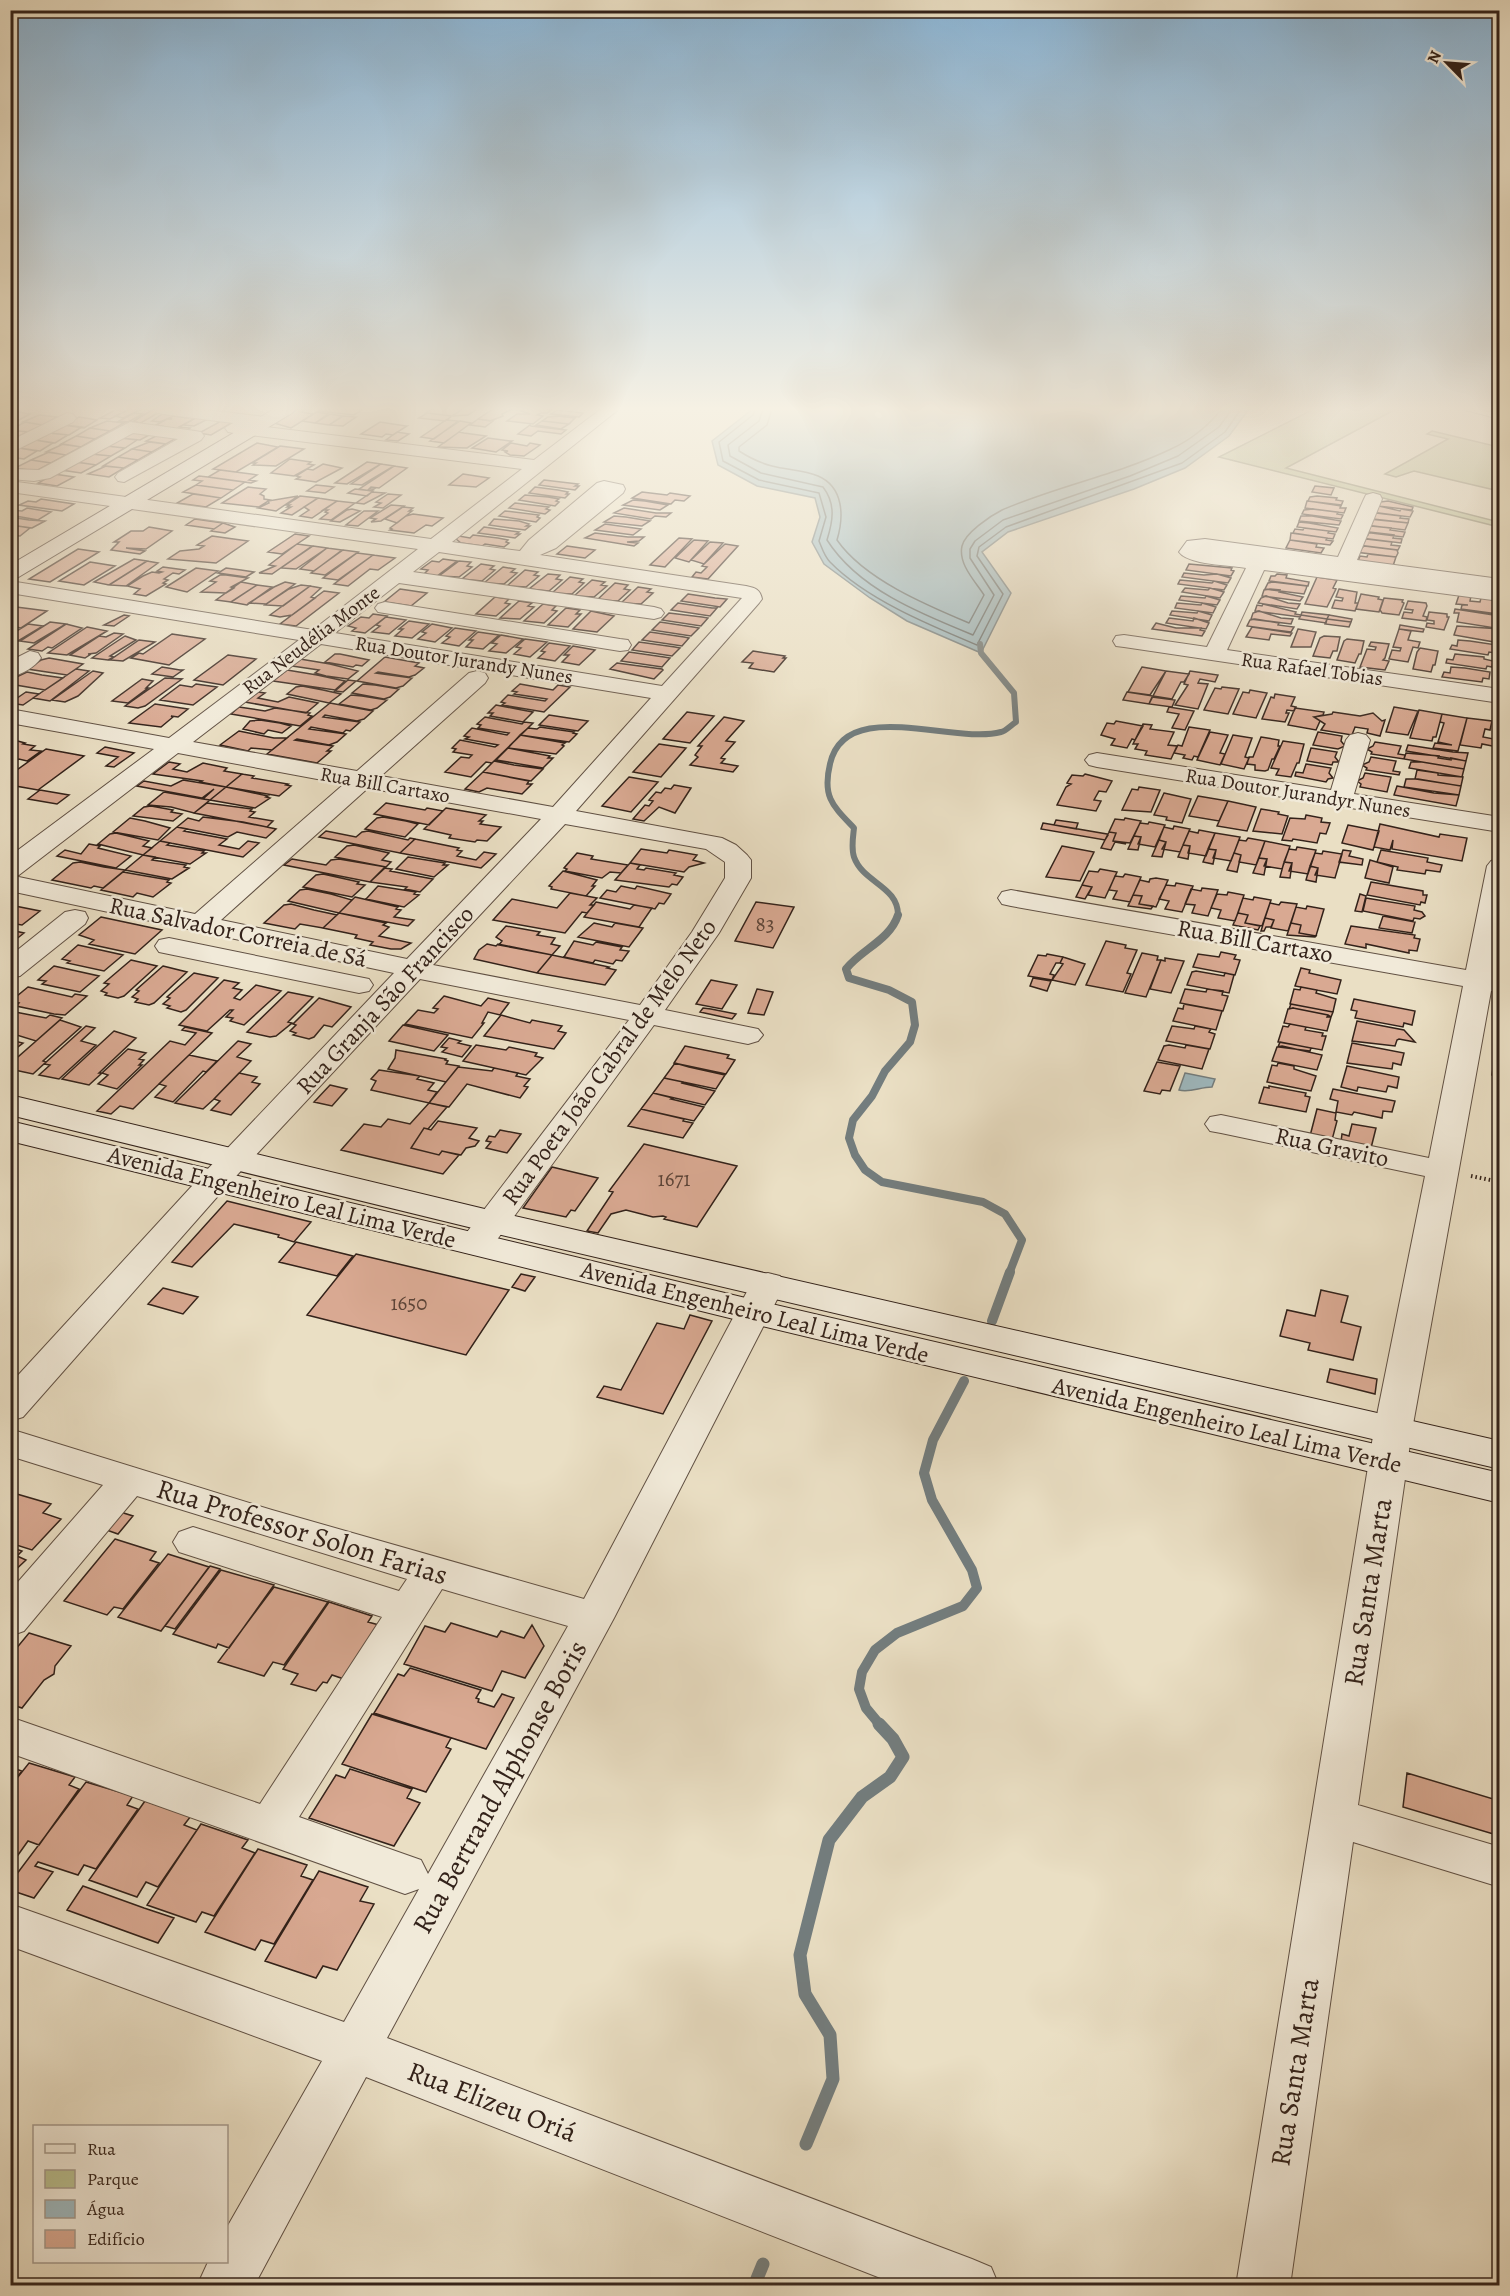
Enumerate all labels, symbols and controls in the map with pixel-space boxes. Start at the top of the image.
north arrow [1417,33,1477,93]
text: N [1422,47,1447,67]
street label: Rua Neudélia Monte [237,579,385,701]
street label: Rua Doutor Jurandy Nunes [353,629,575,691]
street label: Rua Rafael Tobias [1239,646,1385,692]
street label: Rua Bill Cartaxo [318,760,452,810]
street label: Rua Doutor Jurandyr Nunes [1183,762,1413,824]
street label: Rua Salvador Correia de Sá [106,889,370,975]
street label: Rua Granja São Francisco [289,899,481,1101]
house number: 83 [756,910,774,938]
street label: Rua Poeta João Cabral de Melo Neto [494,912,724,1212]
street label: Rua Bill Cartaxo [1175,912,1335,970]
street label: Rua Gravito [1272,1119,1392,1175]
street label: Avenida Engenheiro Leal Lima Verde [104,1138,459,1256]
house number: 1671 [658,1165,690,1193]
street label: Avenida Engenheiro Leal Lima Verde [577,1253,932,1371]
house number: 1650 [390,1289,428,1317]
street label: Avenida Engenheiro Leal Lima Verde [1048,1369,1405,1481]
street label: Rua Professor Solon Farias [152,1470,452,1594]
street label: Rua Santa Marta [1334,1495,1402,1689]
street label: Rua Bertrand Alphonse Boris [403,1634,597,1940]
street label: Rua Santa Marta [1261,1975,1329,2169]
street label: Rua Elizeu Oriá [402,2052,582,2152]
legend [33,2125,228,2263]
text: Rua [87,2137,116,2161]
text: Parque [87,2167,139,2191]
text: Água [86,2197,125,2221]
text: Edifício [87,2227,145,2251]

